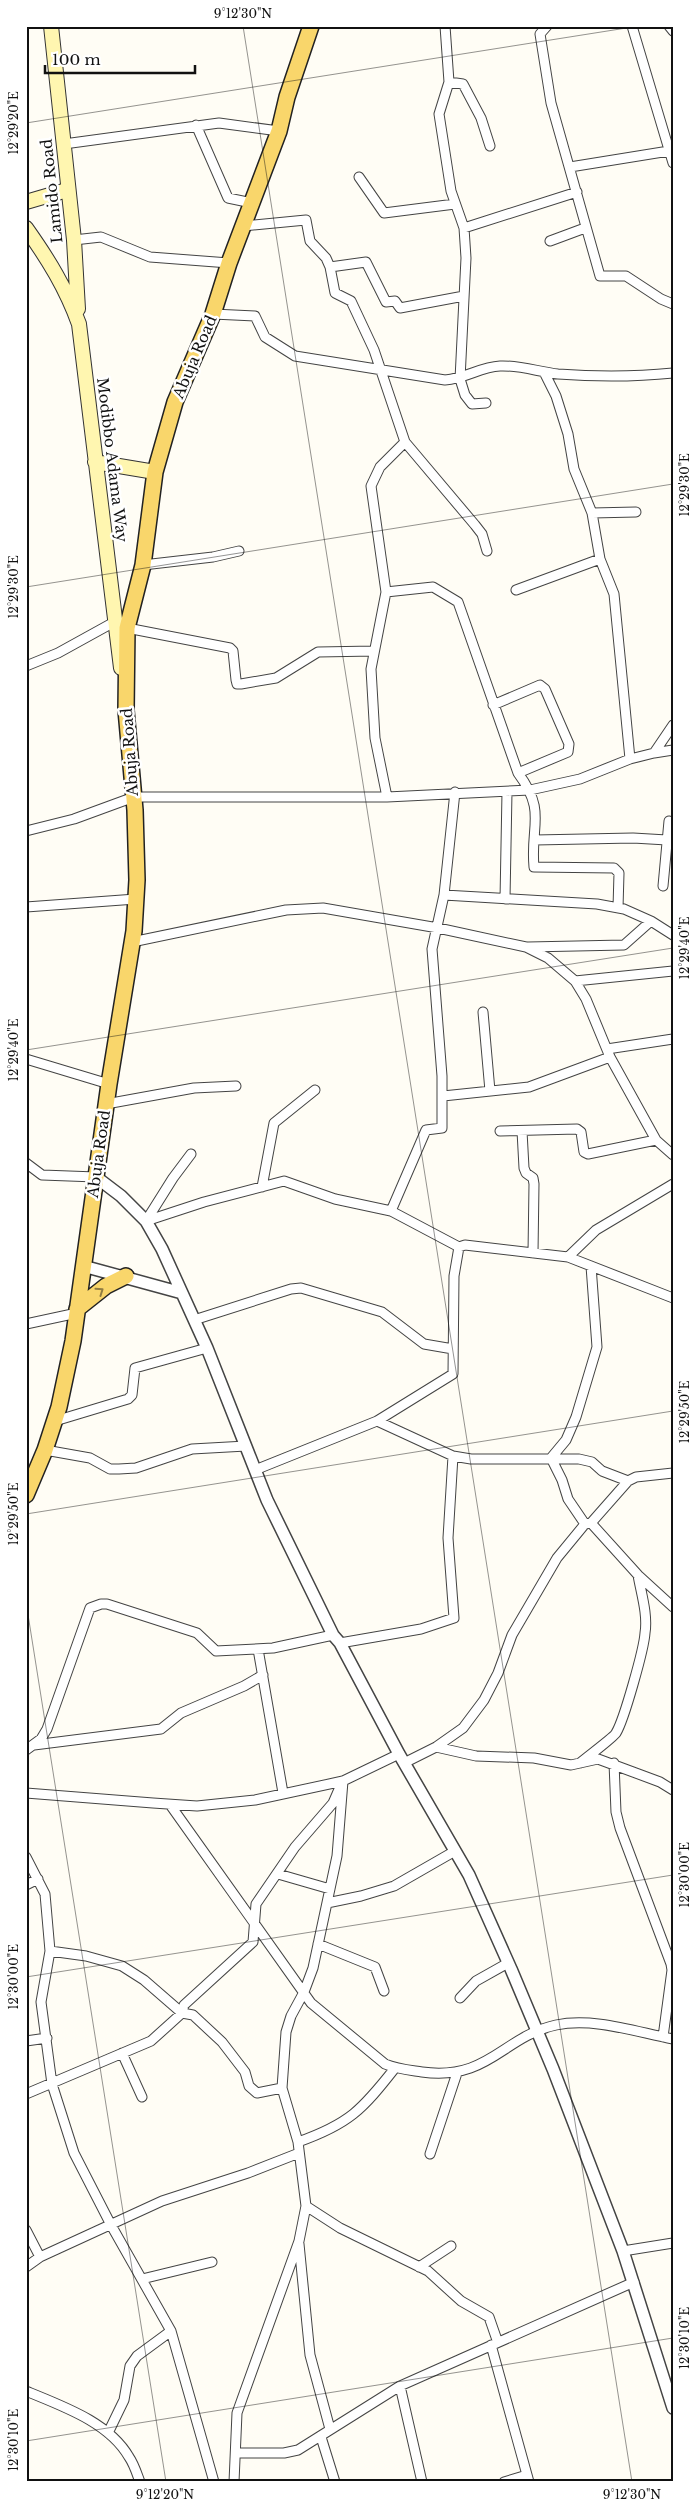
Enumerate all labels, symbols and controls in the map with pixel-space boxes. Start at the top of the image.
text: 9°12'30"N [214,6,272,21]
scale bar [45,42,195,74]
text: 100 m [52,50,101,69]
text: 12°29'20"E [6,91,21,155]
street label: Lamido Road [37,138,66,244]
street label: Abuja Road [168,312,221,402]
street label: Modibbo Adama Way [93,377,132,544]
text: 12°29'30"E [677,453,692,517]
text: 12°29'30"E [6,555,21,619]
street label: Abuja Road [117,707,142,798]
text: 12°29'40"E [677,916,692,979]
text: 12°29'40"E [6,1018,21,1081]
street label: Abuja Road [83,1109,114,1200]
one-way arrow [95,1288,104,1297]
text: 12°29'50"E [677,1380,692,1443]
text: 12°29'50"E [6,1482,21,1545]
text: 12°30'00"E [677,1842,692,1908]
text: 12°30'00"E [6,1944,21,2010]
text: 12°30'10"E [677,2306,692,2369]
text: 12°30'10"E [6,2408,21,2471]
text: 9°12'20"N [136,2487,194,2502]
text: 9°12'30"N [603,2487,661,2502]

